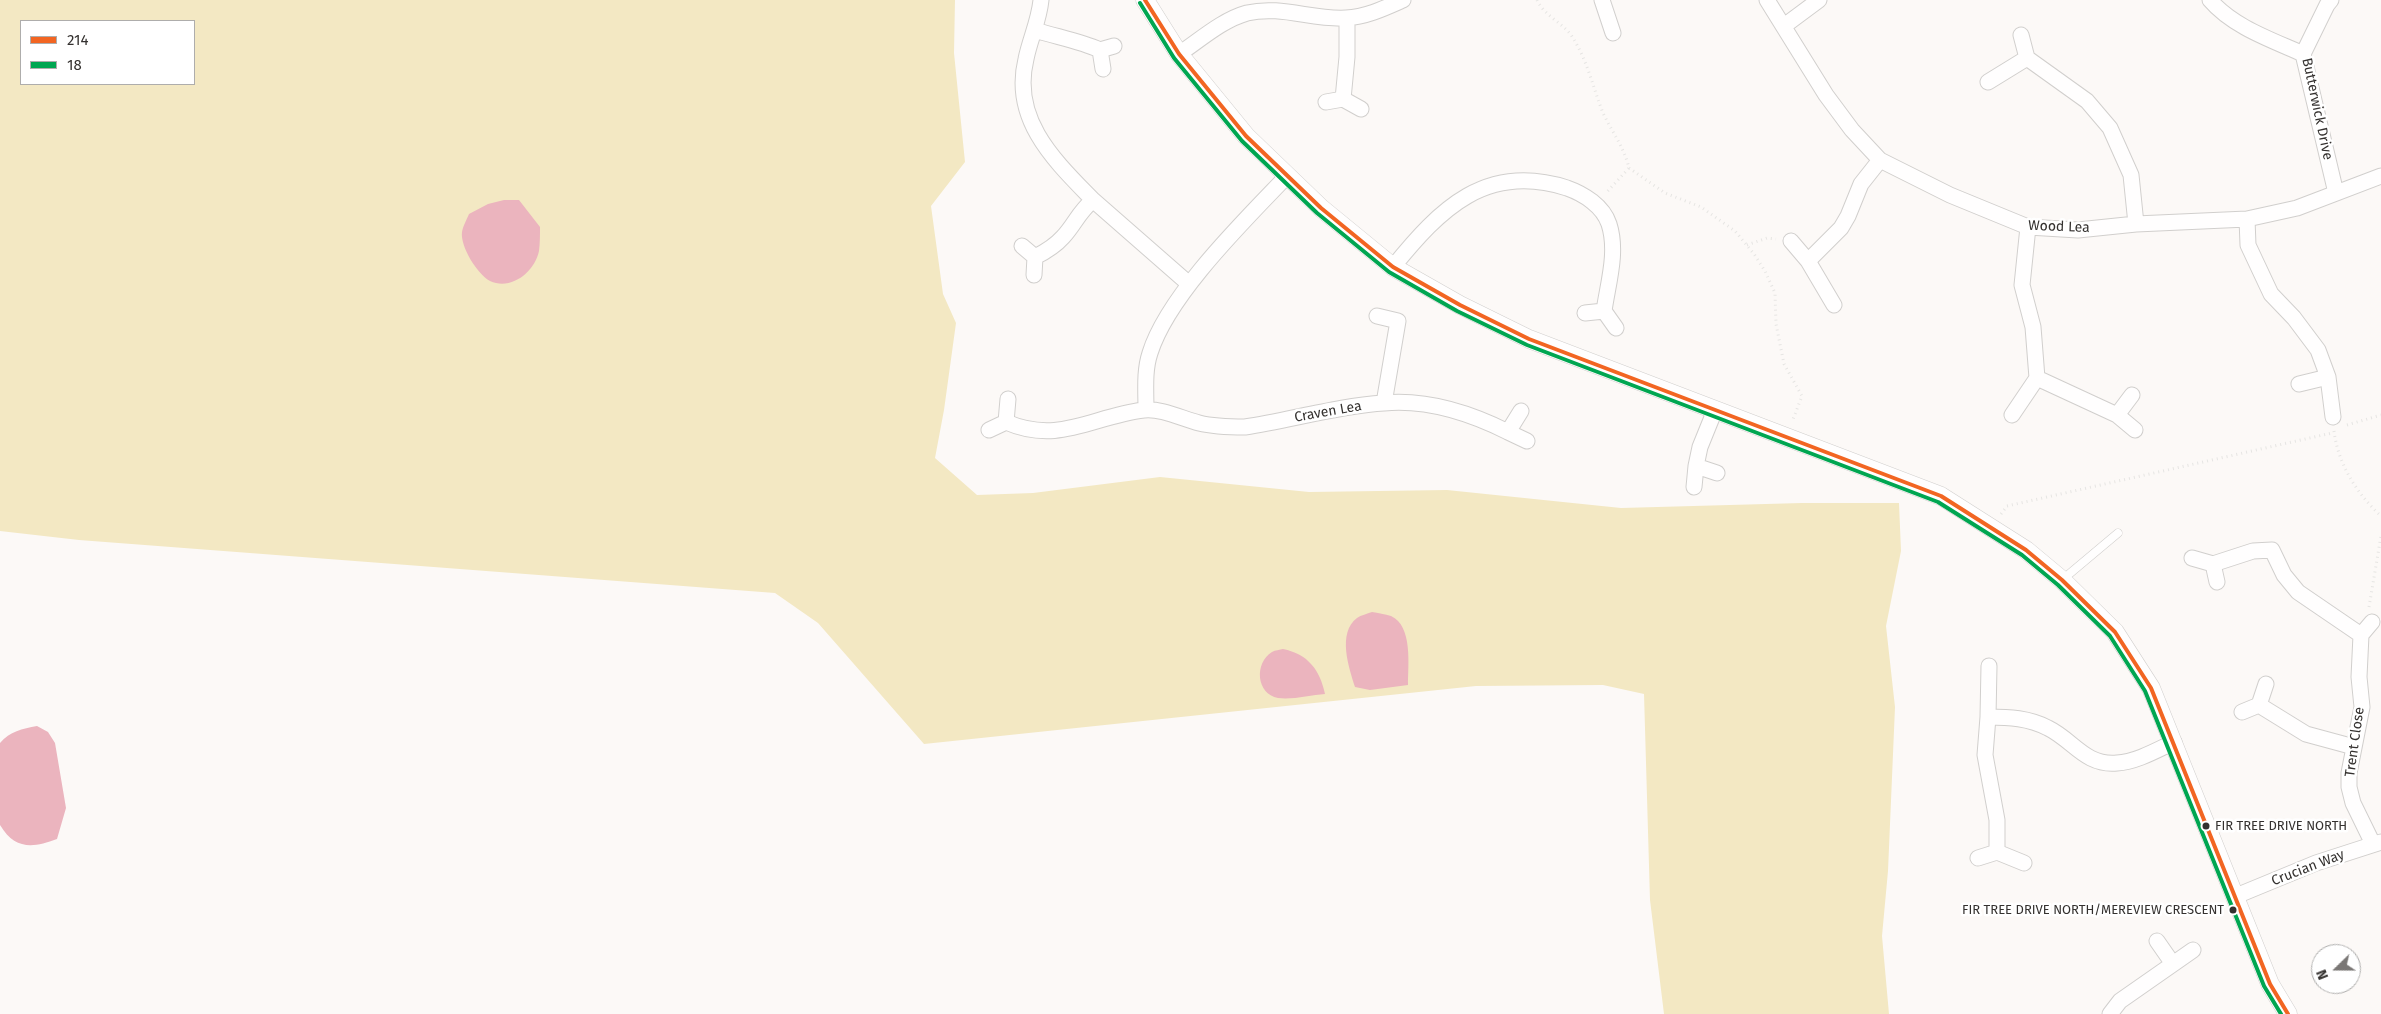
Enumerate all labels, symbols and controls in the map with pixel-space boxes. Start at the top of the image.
legend [20,20,195,85]
text: 214 [67,31,89,49]
text: 18 [67,56,82,74]
street label: Butterwick Drive [2298,56,2336,162]
street label: Wood Lea [2028,218,2090,236]
street label: Craven Lea [1293,398,1363,426]
street label: Trent Close [2342,706,2368,778]
place label: FIR TREE DRIVE NORTH [2215,818,2347,834]
marker: FIR TREE DRIVE NORTH [2201,821,2211,831]
street label: Crucian Way [2269,846,2347,890]
place label: FIR TREE DRIVE NORTH/MEREVIEW CRESCENT [1962,902,2224,918]
marker: FIR TREE DRIVE NORTH/MEREVIEW CRESCENT [2228,905,2238,915]
north arrow [2311,944,2361,994]
text: N [2313,967,2332,982]

